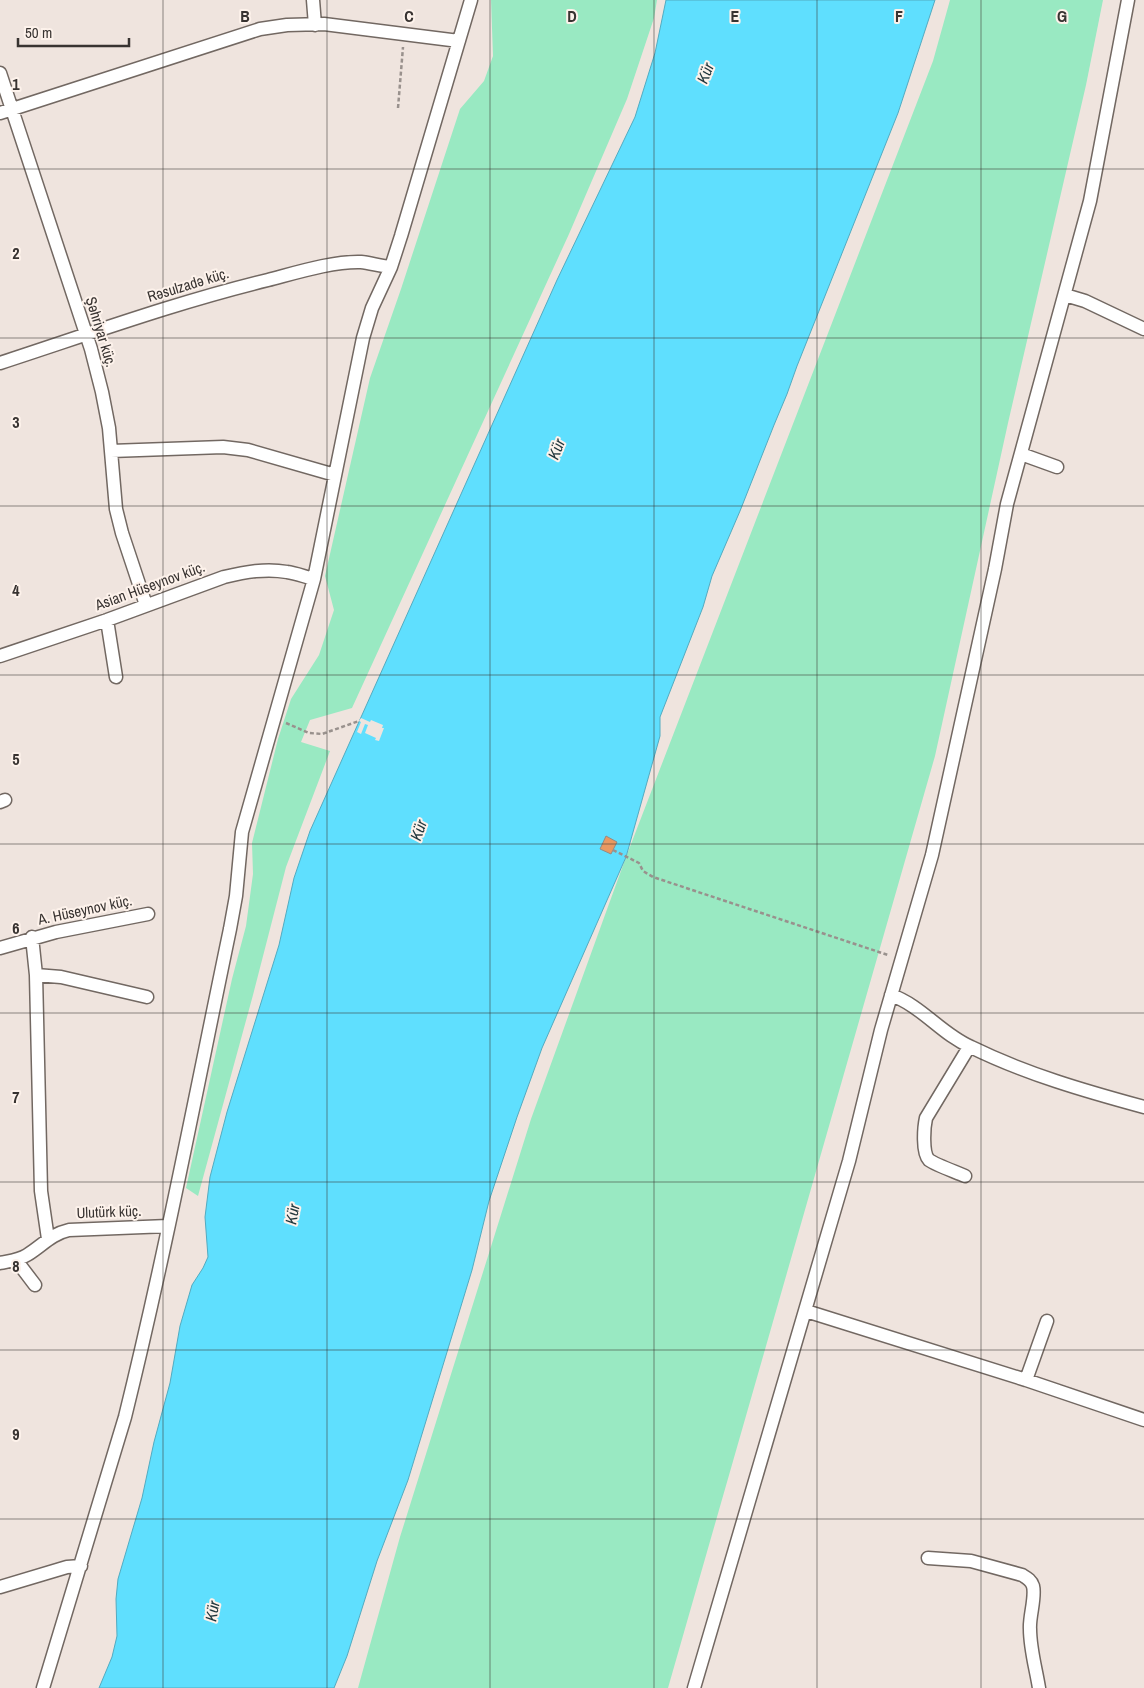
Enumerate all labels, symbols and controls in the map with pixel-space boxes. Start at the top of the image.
text: B [240,5,250,27]
text: C [404,5,414,27]
text: D [567,5,577,27]
text: E [731,5,740,27]
text: F [895,5,903,27]
text: G [1057,5,1067,27]
scale bar [18,15,129,47]
text: 50 m [25,22,52,43]
water label: Kür [691,59,719,87]
text: 1 [12,73,20,95]
text: 2 [12,242,20,264]
street label: Rəsulzadə küç. [145,262,231,307]
street label: Şəhriyar küç. [81,294,122,370]
text: 3 [12,411,20,433]
water label: Kür [542,435,570,463]
street label: Asian Hüseynov küç. [91,556,208,615]
text: 4 [12,579,20,601]
text: 5 [12,748,20,770]
water label: Kür [404,816,432,843]
street label: A. Hüseynov küç. [35,889,134,930]
text: 6 [12,917,20,939]
text: 7 [12,1086,20,1108]
street label: Ulutürk küç. [76,1200,142,1223]
water label: Kür [279,1201,305,1226]
text: 8 [12,1255,20,1277]
text: 9 [12,1423,20,1445]
water label: Kür [199,1598,225,1623]

